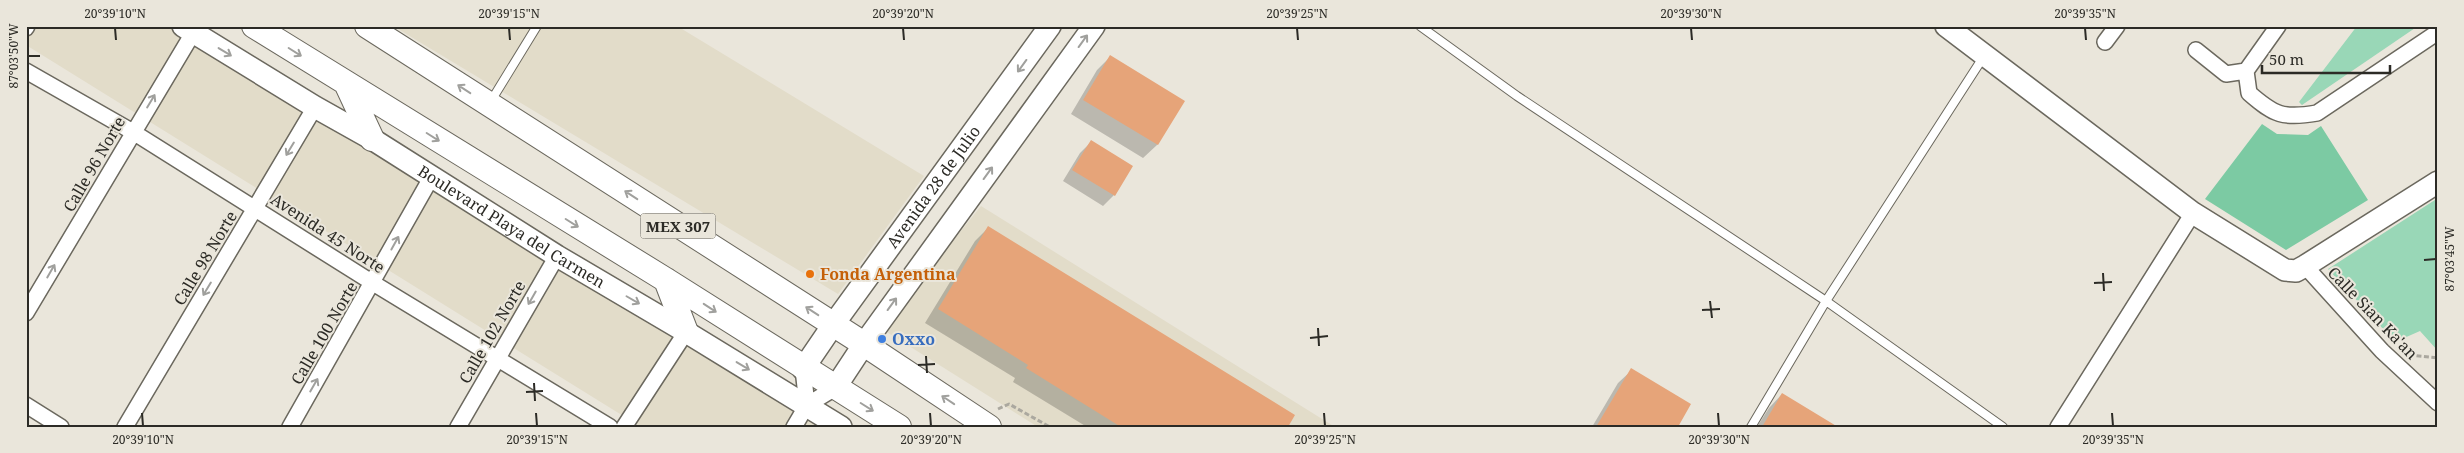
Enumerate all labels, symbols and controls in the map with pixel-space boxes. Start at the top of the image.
text: 20°39'10"N [84,5,146,22]
text: 20°39'15"N [478,5,540,22]
text: 20°39'20"N [872,5,934,22]
text: 20°39'25"N [1266,5,1328,22]
text: 20°39'30"N [1660,5,1722,22]
text: 20°39'35"N [2054,5,2116,22]
text: 87°03'50"W [5,23,22,89]
one-way arrow [1078,34,1088,48]
scale bar [2262,42,2389,74]
one-way arrow [217,47,231,57]
one-way arrow [288,47,302,57]
text: 50 m [2269,49,2304,69]
one-way arrow [1016,59,1027,72]
one-way arrow [458,84,472,94]
one-way arrow [147,95,157,109]
street label: Calle 96 Norte [58,112,130,216]
street label: Avenida 28 de Julio [881,121,985,253]
one-way arrow [426,133,440,143]
one-way arrow [285,142,295,156]
street label: Boulevard Playa del Carmen [414,160,609,293]
one-way arrow [983,166,993,180]
street label: Avenida 45 Norte [267,188,389,278]
one-way arrow [624,190,638,200]
street label: Calle 98 Norte [168,207,242,309]
road number: MEX 307 [640,214,716,238]
one-way arrow [564,218,578,228]
text: 87°03'45"W [2441,226,2458,292]
one-way arrow [390,236,400,251]
street label: Calle Sian Ka'an [2323,262,2423,364]
place label: Fonda Argentina [820,263,956,285]
one-way arrow [46,265,56,279]
marker: Fonda Argentina [804,268,816,280]
street label: Calle 102 Norte [454,276,530,388]
street label: Calle 100 Norte [286,277,362,389]
one-way arrow [201,281,211,295]
one-way arrow [527,290,537,304]
one-way arrow [625,296,639,306]
one-way arrow [887,298,898,311]
one-way arrow [702,303,716,313]
one-way arrow [805,306,819,316]
place label: Oxxo [892,328,935,350]
marker: Oxxo [876,333,888,345]
one-way arrow [735,361,749,371]
one-way arrow [310,378,320,392]
one-way arrow [941,395,955,405]
one-way arrow [860,401,874,412]
text: 20°39'10"N [112,431,174,448]
text: 20°39'15"N [506,431,568,448]
text: 20°39'20"N [900,431,962,448]
text: 20°39'25"N [1294,431,1356,448]
text: 20°39'30"N [1688,431,1750,448]
text: 20°39'35"N [2082,431,2144,448]

